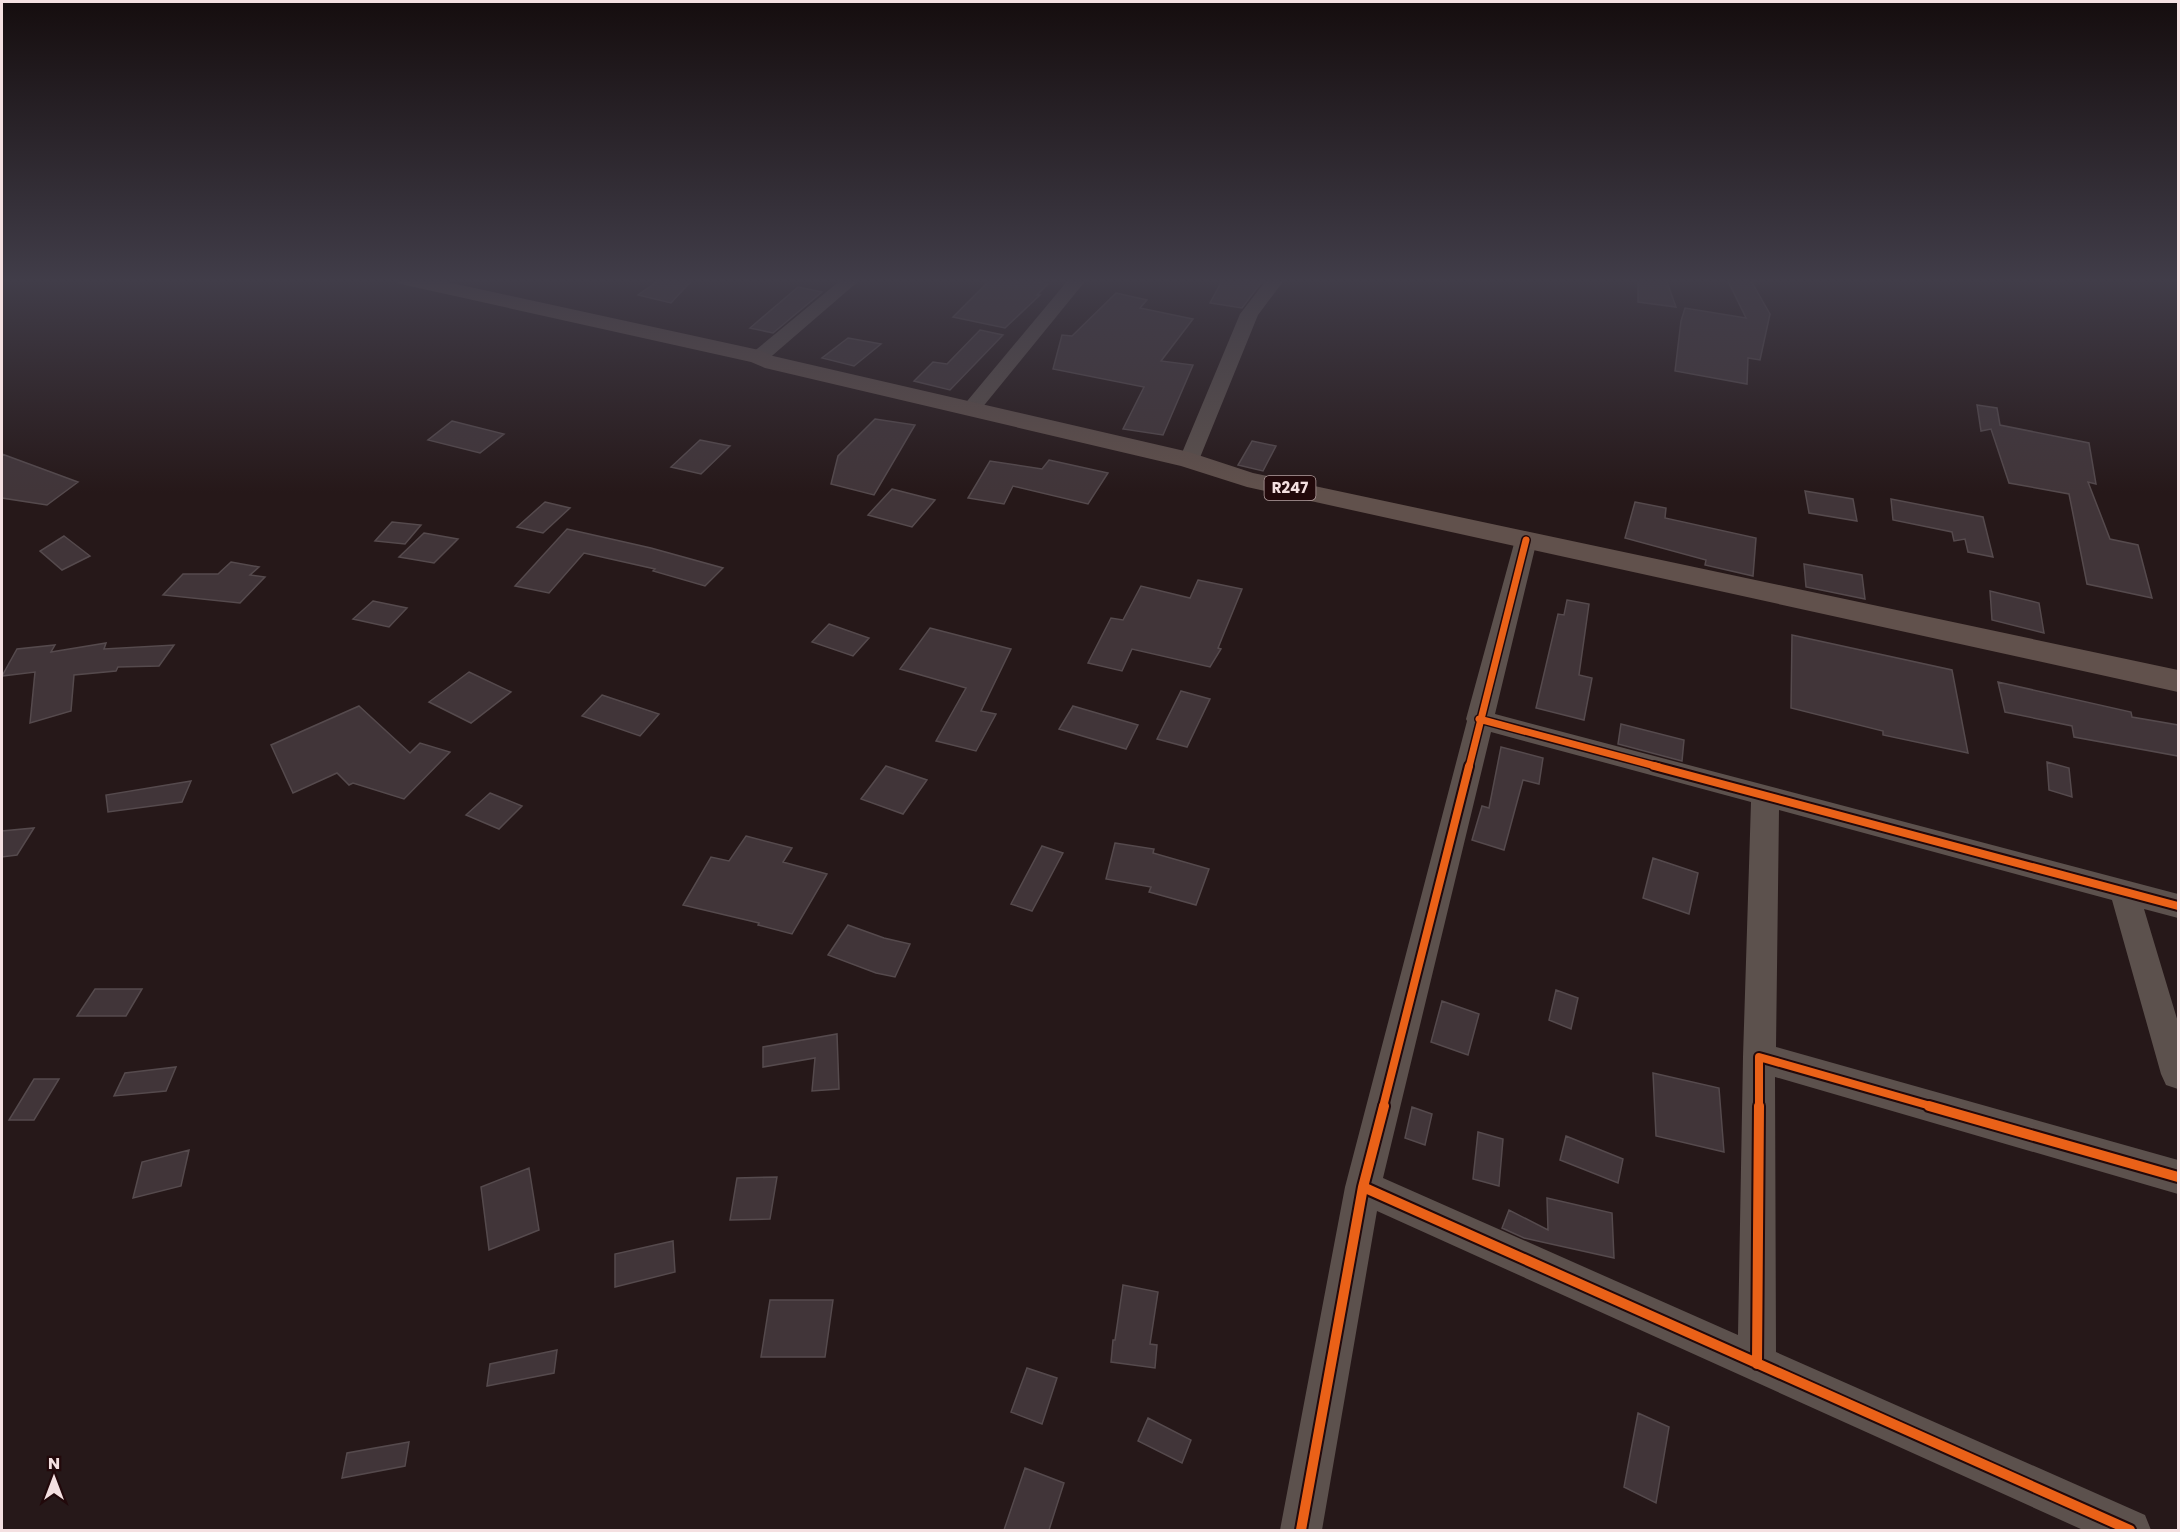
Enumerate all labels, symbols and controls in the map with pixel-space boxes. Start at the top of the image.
road number: R247 [1264,476,1316,500]
north arrow [24,1448,84,1508]
text: N [48,1452,60,1475]

